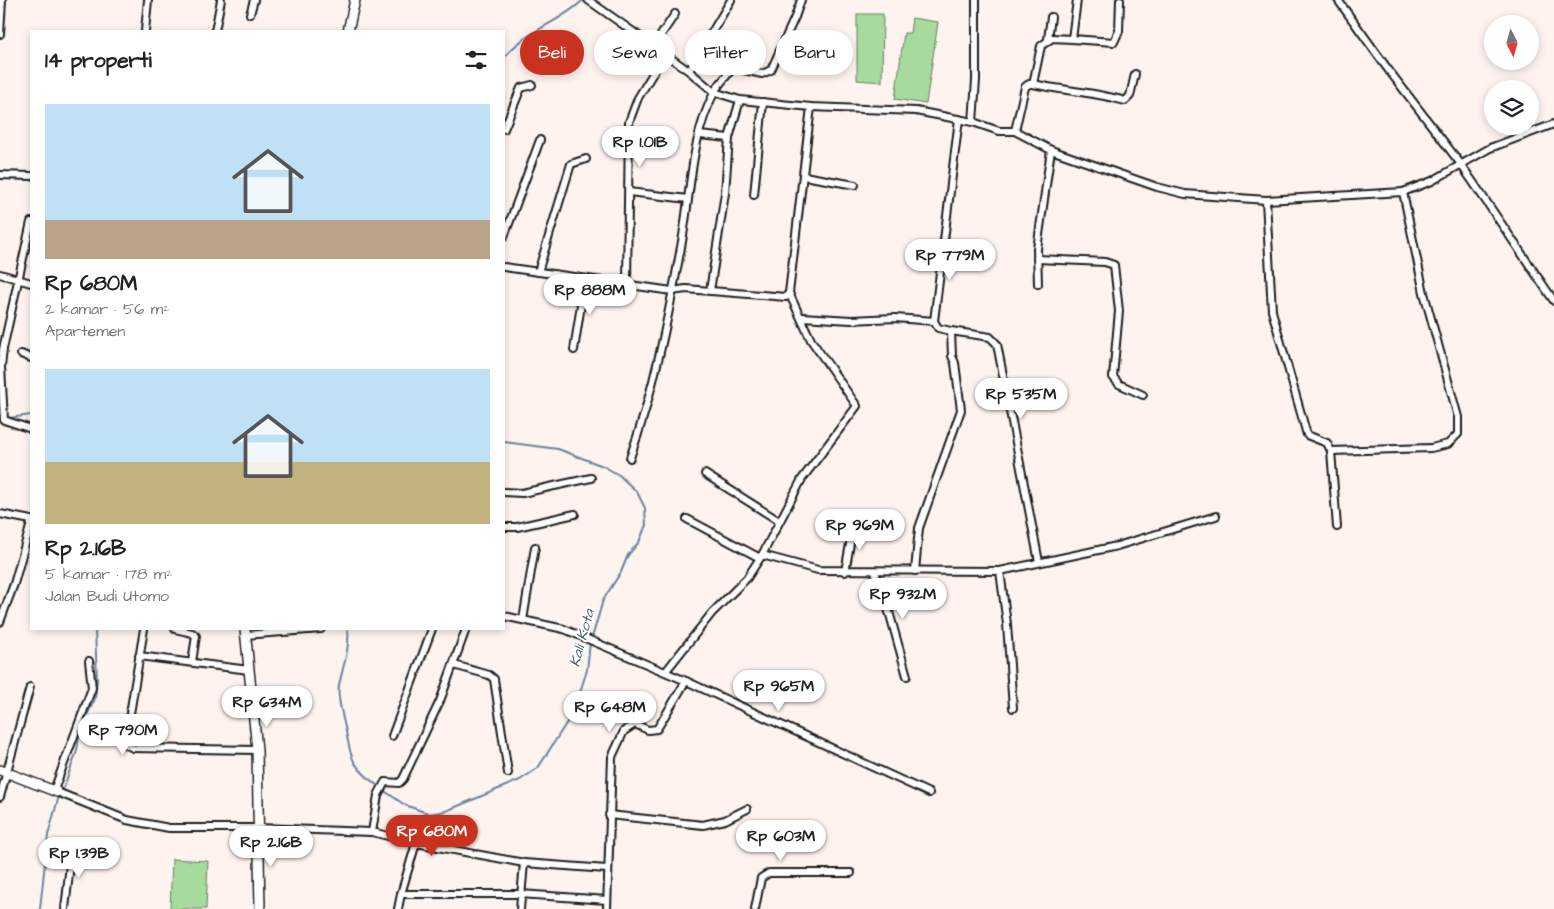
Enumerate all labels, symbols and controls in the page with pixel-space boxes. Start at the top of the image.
north arrow [1484,15,1539,70]
map controls [1484,15,1539,135]
chip: Beli [520,30,584,75]
chip: Sewa [594,30,675,75]
chip: Filter [685,30,766,75]
chip: Baru [776,30,853,75]
text: 14 properti [45,46,152,75]
icon: filters [462,46,490,74]
button: layers [1484,80,1539,135]
pin: Rp 1.01B [588,126,692,168]
text: Rp 1.01B [613,131,667,153]
icon: home [223,136,313,226]
pin: Rp 779M [904,238,996,281]
text: Rp 779M [916,244,984,266]
text: Rp 680M [45,269,137,298]
pin: Rp 888M [544,274,636,316]
text: Rp 888M [554,279,626,301]
text: 2 kamar · 56 m² [45,298,169,320]
text: Apartemen [45,320,125,342]
pin: Rp 535M [975,378,1067,420]
text: Rp 535M [986,383,1056,405]
icon: home [223,401,313,491]
pin: Rp 969M [814,508,906,551]
text: Rp 969M [826,514,894,536]
text: Rp 2.16B [45,534,126,563]
text: 5 kamar · 178 m² [45,563,172,585]
pin: Rp 932M [857,578,949,620]
text: Rp 932M [870,583,936,605]
text: Jalan Budi Utomo [45,585,169,607]
water label: Kali Kota [564,606,600,669]
pin: Rp 965M [733,670,825,712]
text: Rp 965M [744,675,814,697]
pin: Rp 634M [221,686,313,728]
pin: Rp 648M [564,690,656,733]
text: Rp 634M [232,691,302,713]
text: Rp 648M [574,696,646,718]
pin: Rp 790M [77,714,169,756]
text: Rp 790M [89,719,158,741]
pin: Rp 680M [386,814,478,857]
text: Rp 680M [397,820,467,842]
pin: Rp 603M [735,820,827,862]
text: Rp 603M [747,825,815,847]
pin: Rp 2.16B [219,826,323,868]
text: Rp 2.16B [240,831,302,853]
pin: Rp 1.39B [27,836,131,879]
text: Rp 1.39B [49,842,109,864]

